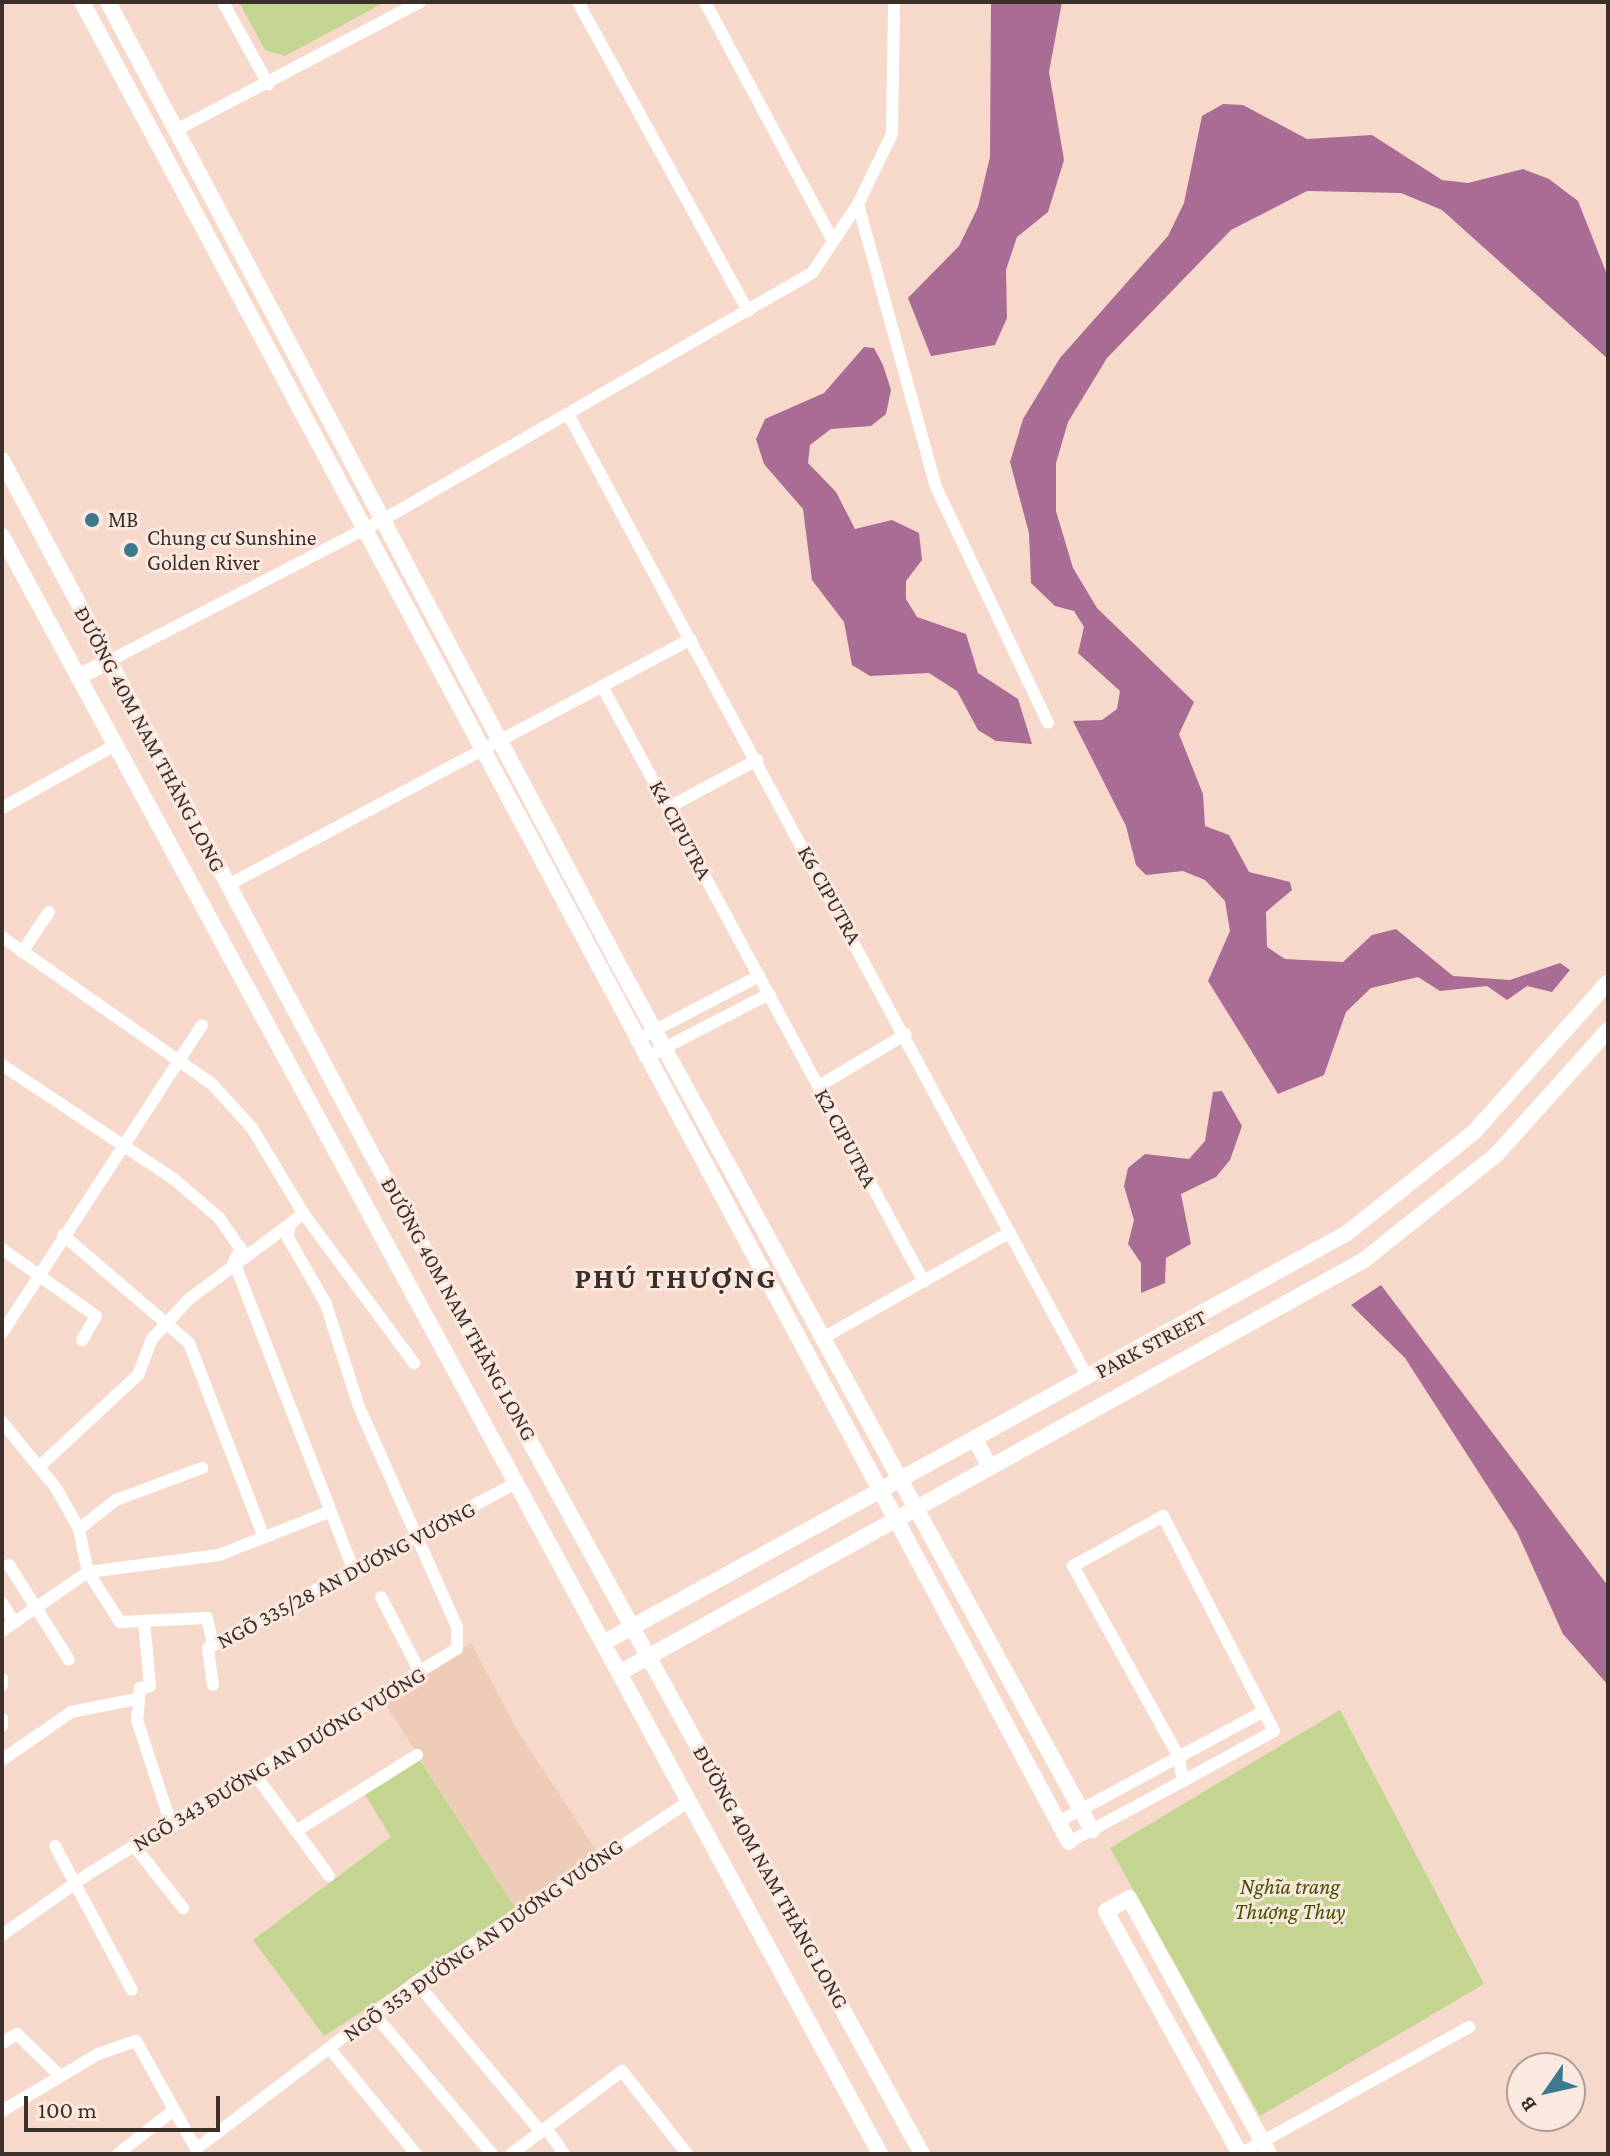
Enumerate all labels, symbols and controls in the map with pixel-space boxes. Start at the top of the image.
place label: MB [108,507,138,533]
marker: MB [83,511,101,529]
place label: Chung cư Sunshine Golden River [147,524,316,576]
marker: Chung cư Sunshine Golden River [122,541,140,559]
street label: ĐƯỜNG 40M NAM THĂNG LONG [69,602,231,876]
street label: K4 CIPUTRA [644,776,718,884]
street label: K6 CIPUTRA [792,841,868,949]
street label: K2 CIPUTRA [809,1084,883,1192]
street label: ĐƯỜNG 40M NAM THĂNG LONG [375,1173,543,1445]
district label: PHÚ THƯỢNG [574,1260,778,1296]
street label: PARK STREET [1091,1304,1211,1384]
street label: NGÕ 335/28 AN DƯƠNG VƯƠNG [212,1496,480,1654]
street label: NGÕ 343 ĐƯỜNG AN DƯƠNG VƯƠNG [128,1661,430,1857]
street label: ĐƯỜNG 40M NAM THĂNG LONG [687,1741,855,2013]
street label: NGÕ 353 ĐƯỜNG AN DƯƠNG VƯƠNG [338,1833,628,2047]
park label: Nghĩa trang Thượng Thuỵ [1235,1873,1345,1924]
north arrow [1506,2052,1586,2132]
scale bar [28,2080,224,2130]
text: B [1513,2092,1541,2117]
text: 100 m [38,2096,97,2123]

